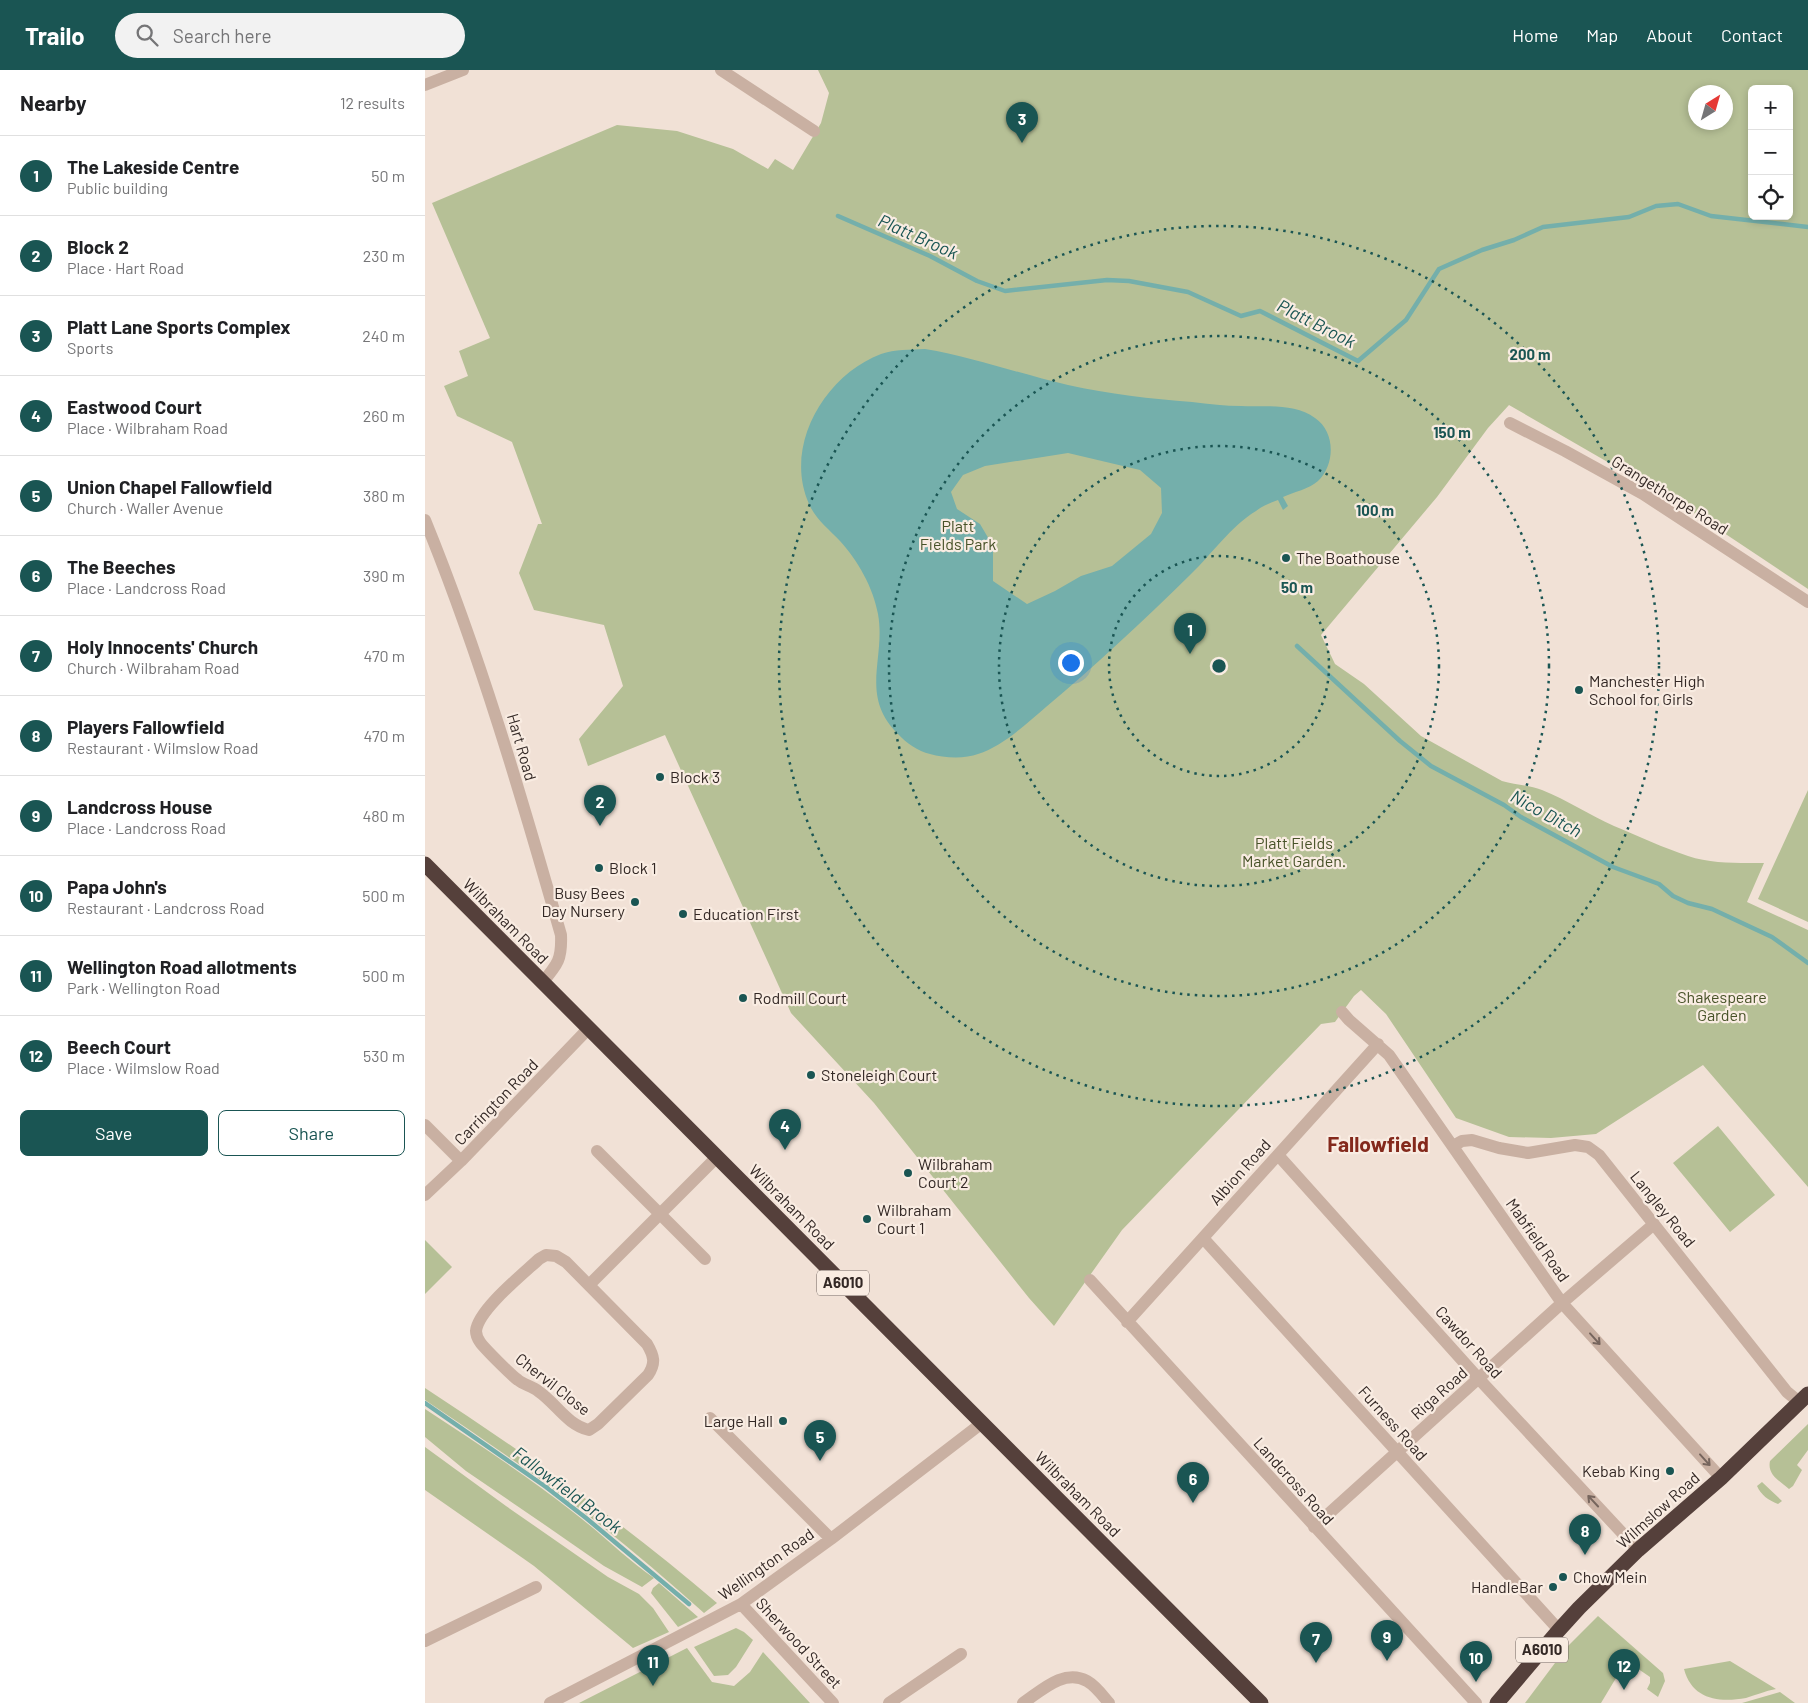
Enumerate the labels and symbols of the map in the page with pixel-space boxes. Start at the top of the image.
north arrow [1688,85,1733,130]
pin: 3 [1006,102,1038,143]
water label: Platt Brook [875,209,962,264]
water label: Platt Brook [1274,294,1360,352]
text: 200 m [1509,345,1551,363]
text: 150 m [1433,423,1471,441]
street label: Grangethorpe Road [1608,451,1732,538]
text: 100 m [1356,501,1394,519]
park label: Platt Fields Park [920,516,996,553]
place label: The Boathouse [1296,548,1400,567]
marker: The Boathouse [1280,552,1292,564]
text: 50 m [1281,578,1313,596]
pin: 1 [1174,613,1206,654]
your location [1058,650,1084,676]
centre of rings [1210,657,1228,675]
place label: Manchester High School for Girls [1589,671,1705,708]
marker: Manchester High School for Girls [1573,684,1585,696]
street label: Hart Road [504,711,541,783]
place label: Block 3 [670,767,720,786]
marker: Block 3 [654,771,666,783]
pin: 2 [584,785,616,826]
water label: Nico Ditch [1507,785,1586,842]
park label: Platt Fields Market Garden. [1242,833,1346,870]
place label: Block 1 [609,858,657,877]
marker: Block 1 [593,862,605,874]
street label: Wilbraham Road [460,874,553,967]
place label: Busy Bees Day Nursery [542,883,626,920]
marker: Busy Bees Day Nursery [629,896,641,908]
place label: Education First [693,904,799,923]
marker: Education First [677,908,689,920]
park label: Shakespeare Garden [1677,987,1767,1024]
place label: Rodmill Court [753,988,847,1007]
marker: Rodmill Court [737,992,749,1004]
street label: Carrington Road [450,1055,541,1149]
place label: Stoneleigh Court [821,1065,937,1084]
marker: Stoneleigh Court [805,1069,817,1081]
pin: 4 [769,1109,801,1150]
district label: Fallowfield [1327,1131,1429,1156]
street label: Albion Road [1205,1135,1274,1209]
place label: Wilbraham Court 2 [918,1154,993,1191]
street label: Wilbraham Road [746,1160,839,1253]
marker: Wilbraham Court 2 [902,1167,914,1179]
street label: Langley Road [1627,1167,1700,1251]
street label: Mabfield Road [1503,1194,1574,1285]
place label: Wilbraham Court 1 [877,1200,952,1237]
marker: Wilbraham Court 1 [861,1213,873,1225]
road number: A6010 [817,1270,869,1296]
street label: Cawdor Road [1432,1302,1507,1382]
one-way arrow [1589,1333,1601,1346]
street label: Chervil Close [512,1348,595,1419]
street label: Riga Road [1407,1362,1471,1423]
street label: Furness Road [1355,1381,1432,1464]
place label: Large Hall [704,1411,773,1430]
marker: Large Hall [777,1415,789,1427]
pin: 5 [804,1420,836,1461]
street label: Landcross Road [1250,1433,1339,1528]
water label: Fallowfield Brook [509,1441,627,1538]
street label: Wilbraham Road [1032,1447,1125,1540]
one-way arrow [1699,1453,1711,1466]
place label: Kebab King [1582,1461,1660,1480]
pin: 6 [1177,1462,1209,1503]
marker: Kebab King [1664,1465,1676,1477]
street label: Wilmslow Road [1612,1467,1703,1552]
one-way arrow [1587,1495,1599,1508]
pin: 8 [1569,1514,1601,1555]
street label: Wellington Road [714,1524,817,1603]
place label: Chow Mein [1573,1567,1647,1586]
marker: Chow Mein [1557,1571,1569,1583]
place label: HandleBar [1471,1577,1543,1596]
marker: HandleBar [1547,1581,1559,1593]
street label: Sherwood Street [753,1593,846,1692]
pin: 9 [1371,1620,1403,1661]
pin: 7 [1300,1622,1332,1663]
road number: A6010 [1516,1638,1568,1662]
pin: 10 [1460,1641,1492,1682]
pin: 11 [637,1645,669,1686]
pin: 12 [1608,1649,1640,1690]

